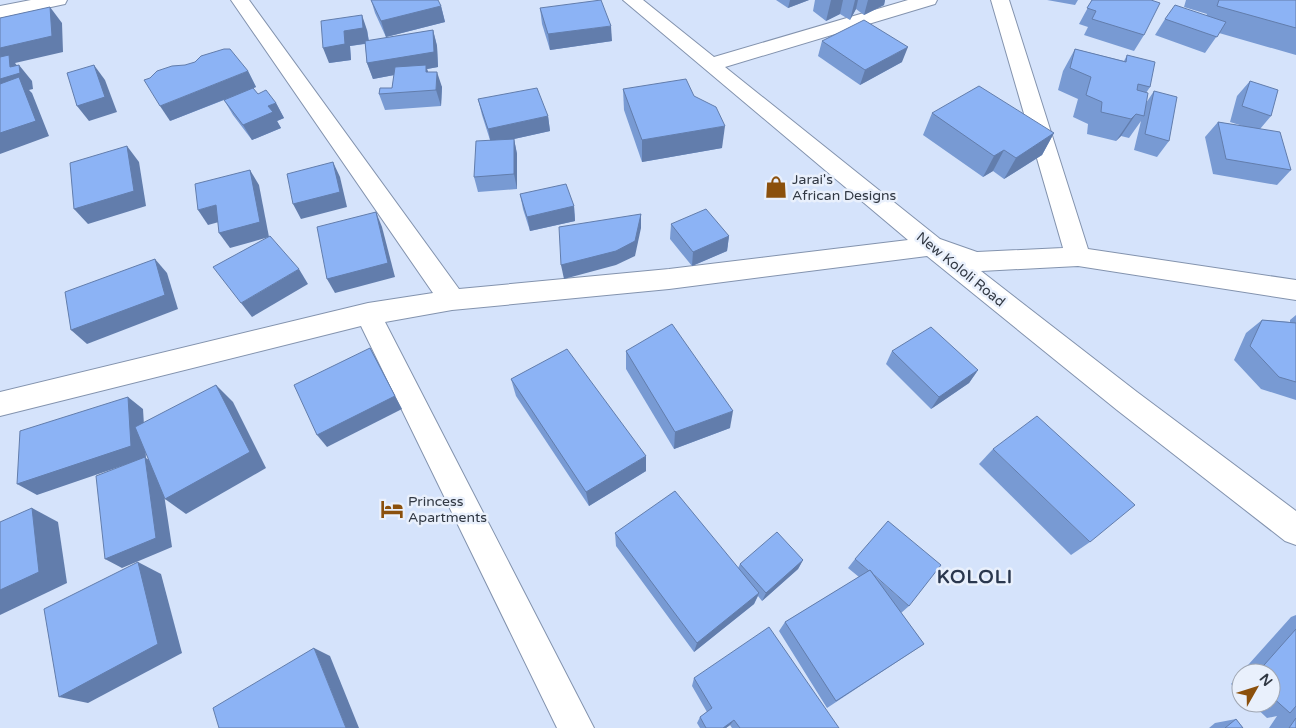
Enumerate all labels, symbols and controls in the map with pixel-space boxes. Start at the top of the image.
place label: Jarai's African Designs [792,171,897,204]
shop icon: Jarai's African Designs [763,174,789,200]
street label: New Kololi Road [913,228,1009,310]
place label: Princess Apartments [408,493,487,526]
hotel icon: Princess Apartments [379,496,405,522]
district label: KOLOLI [937,566,1013,588]
north arrow [1231,663,1281,713]
text: N [1256,670,1276,690]

